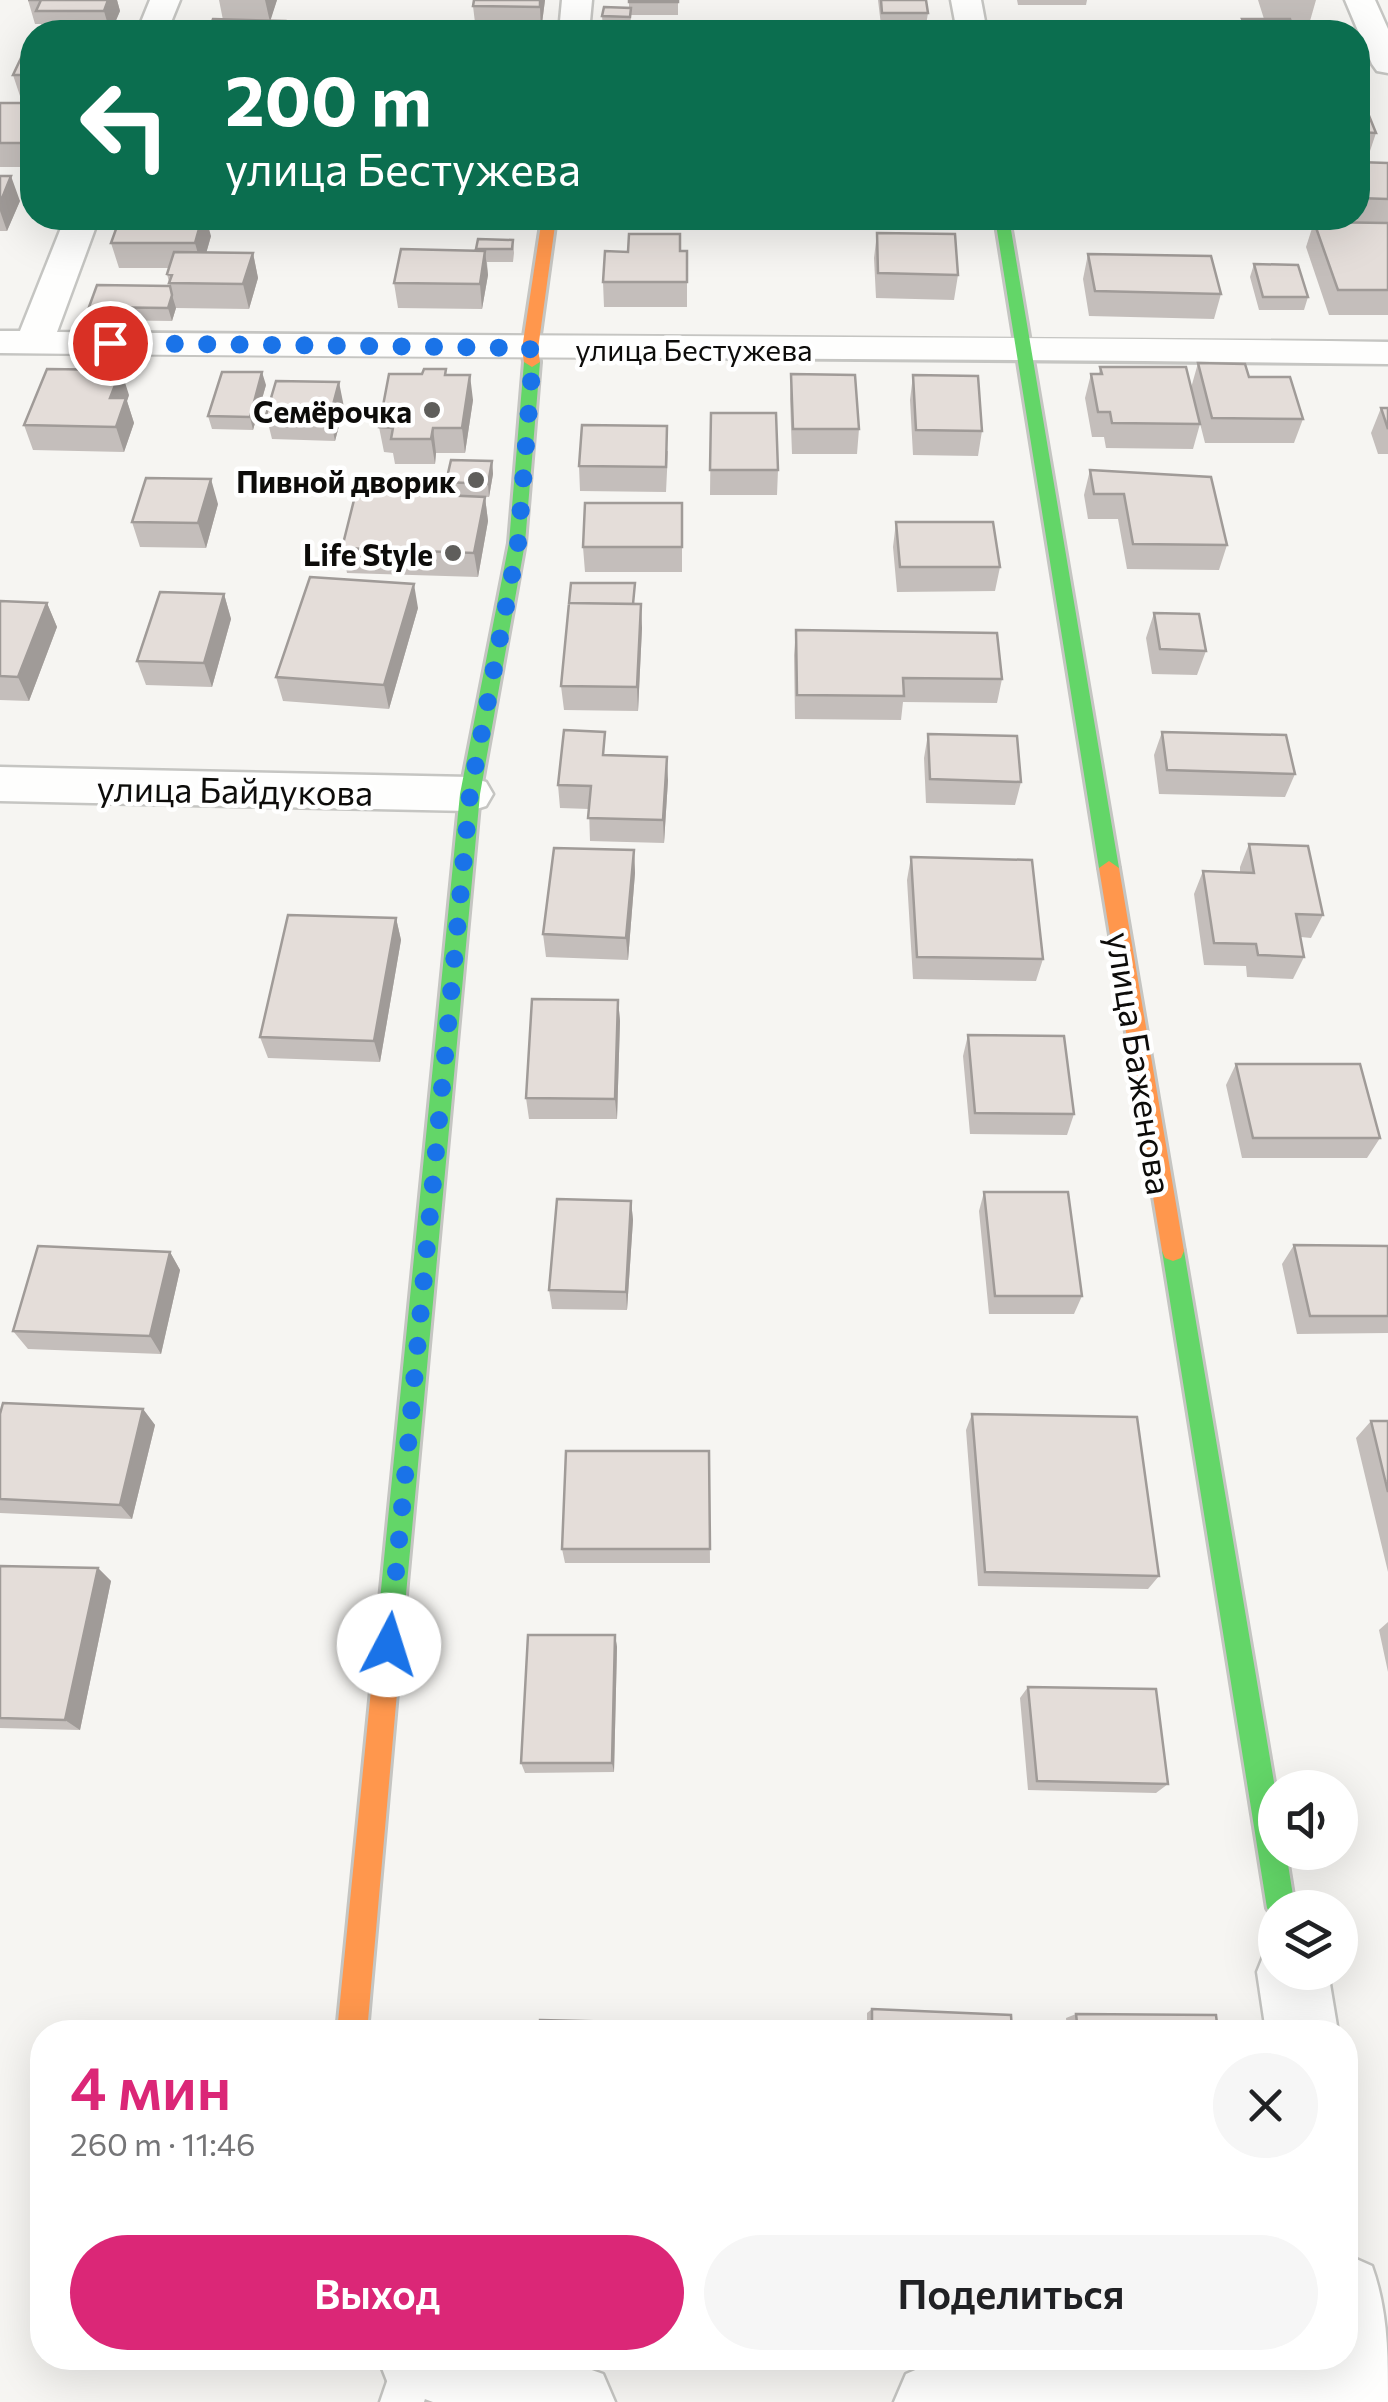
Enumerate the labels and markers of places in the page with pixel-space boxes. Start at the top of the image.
pin [68,301,153,386]
place label: Семёрочка [253,392,412,429]
marker: Семёрочка [421,399,443,421]
place label: Пивной дворик [236,462,456,499]
marker: Пивной дворик [465,469,487,491]
place label: Life Style [303,535,433,572]
marker: Life Style [442,542,464,564]

